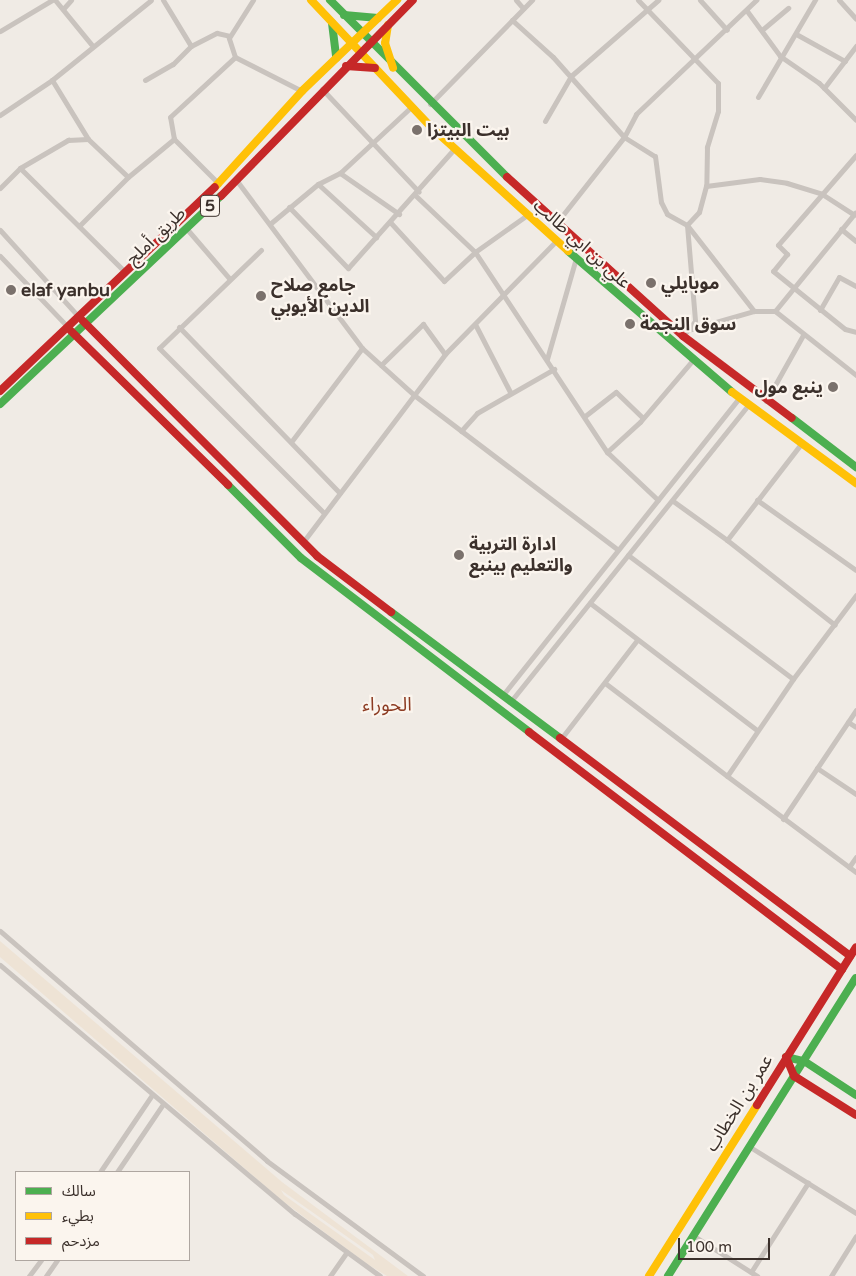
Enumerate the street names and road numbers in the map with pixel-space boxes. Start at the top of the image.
road number: 5 [199,192,221,220]
street label: علي بن ابي طالب [529,195,635,293]
street label: طريق أملج [122,202,190,270]
street label: عمر بن الخطاب [701,1051,777,1155]

